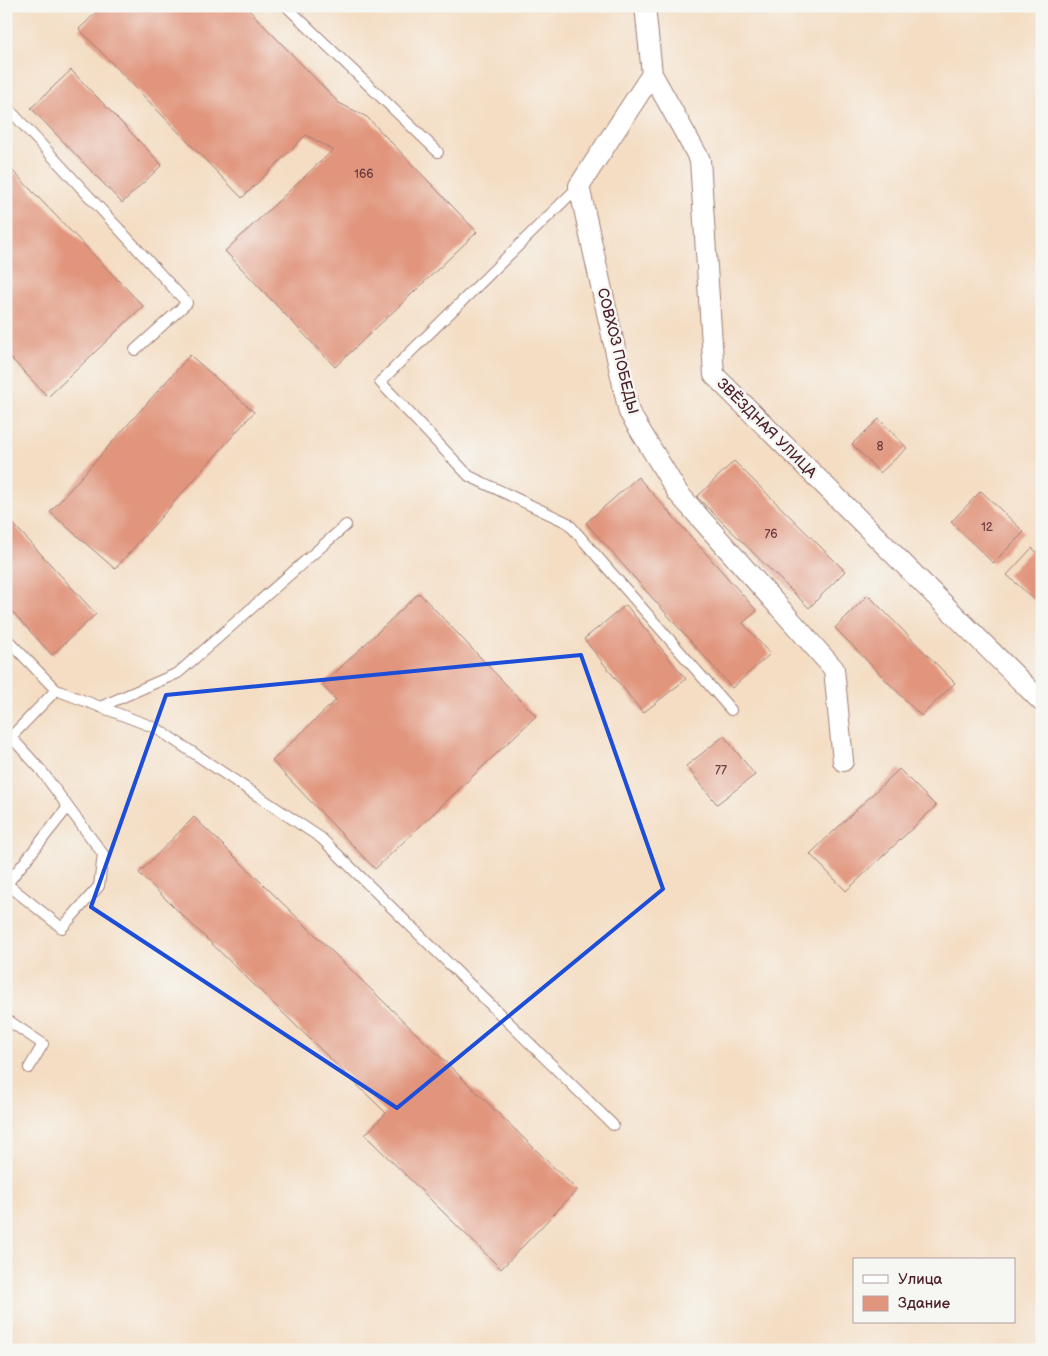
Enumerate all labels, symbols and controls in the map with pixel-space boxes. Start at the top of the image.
house number: 166 [354,167,374,182]
street label: СОВХОЗ ПОБЕДЫ [593,286,642,416]
street label: ЗВЁЗДНАЯ УЛИЦА [713,374,821,483]
house number: 8 [877,439,884,454]
house number: 12 [981,520,993,535]
house number: 76 [764,527,778,542]
house number: 77 [715,763,727,778]
legend [853,1258,1016,1324]
text: Улица [898,1270,943,1289]
text: Здание [898,1294,950,1313]

